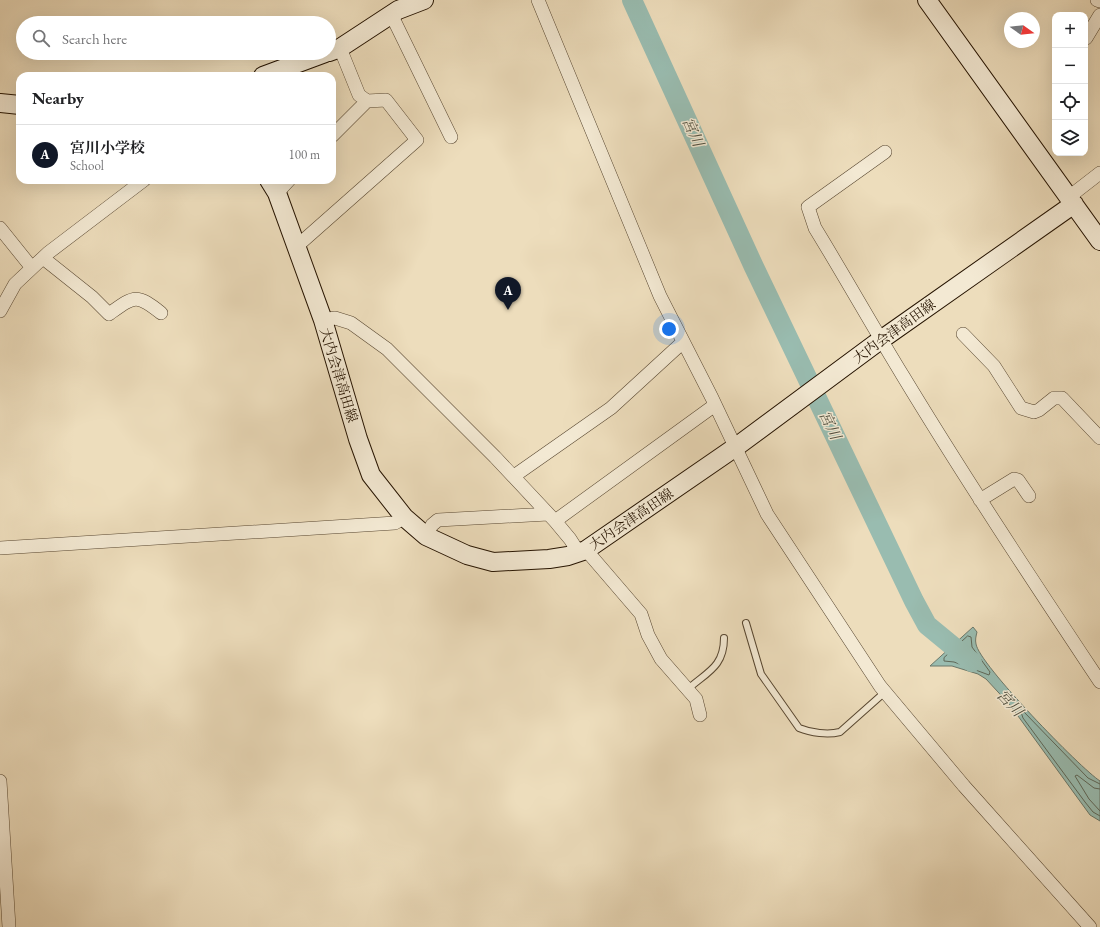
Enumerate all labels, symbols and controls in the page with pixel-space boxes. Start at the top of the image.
north arrow [1004,12,1040,48]
map controls [1052,12,1088,156]
button: + [1052,12,1088,48]
search box [16,16,336,60]
icon: search [30,27,52,49]
text: Search here [62,29,127,48]
button: − [1052,48,1088,84]
button: locate [1052,84,1088,120]
text: Nearby [32,87,84,109]
water label: 宮川 [679,114,709,151]
button: layers [1052,120,1088,156]
text: 宮川小学校 [70,138,145,157]
text: A [40,146,50,163]
text: 100 m [289,146,320,163]
text: School [70,157,104,174]
pin: A [495,277,521,310]
street label: 大内会津高田線 [849,295,939,367]
your location [659,319,679,339]
street label: 大内会津高田線 [316,326,362,424]
water label: 宮川 [815,407,846,444]
street label: 大内会津高田線 [585,484,677,554]
water label: 宮川 [993,685,1029,722]

